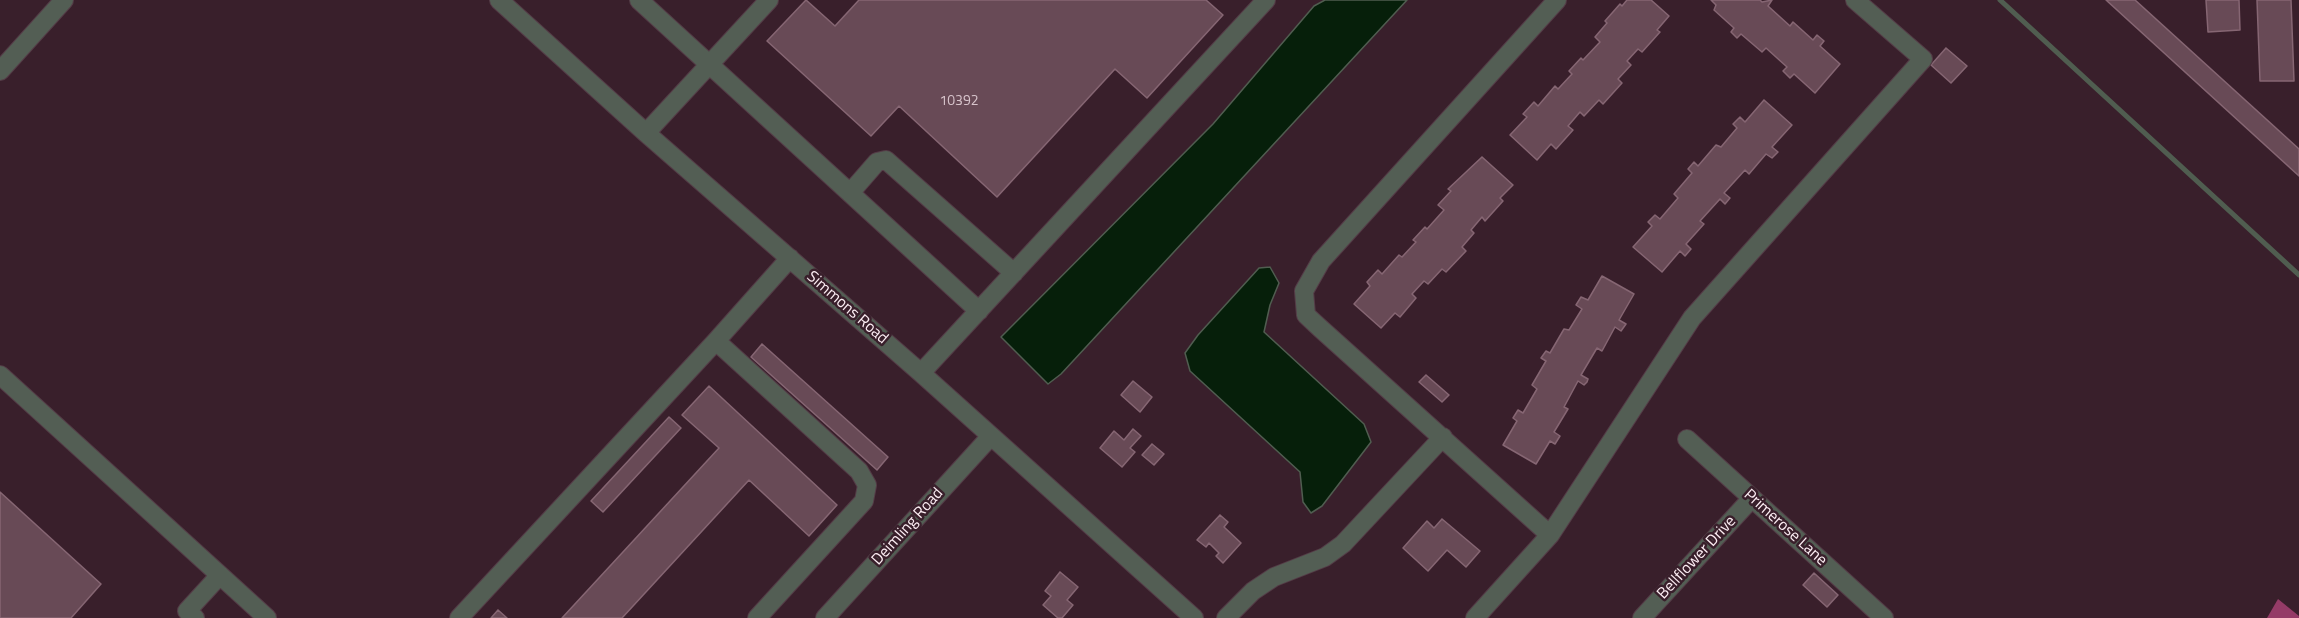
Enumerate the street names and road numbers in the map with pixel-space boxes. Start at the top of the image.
street label: Simmons Road [802,267,892,349]
street label: Deimling Road [868,484,948,570]
street label: Primerose Lane [1739,486,1831,570]
street label: Bellflower Drive [1654,512,1740,604]

